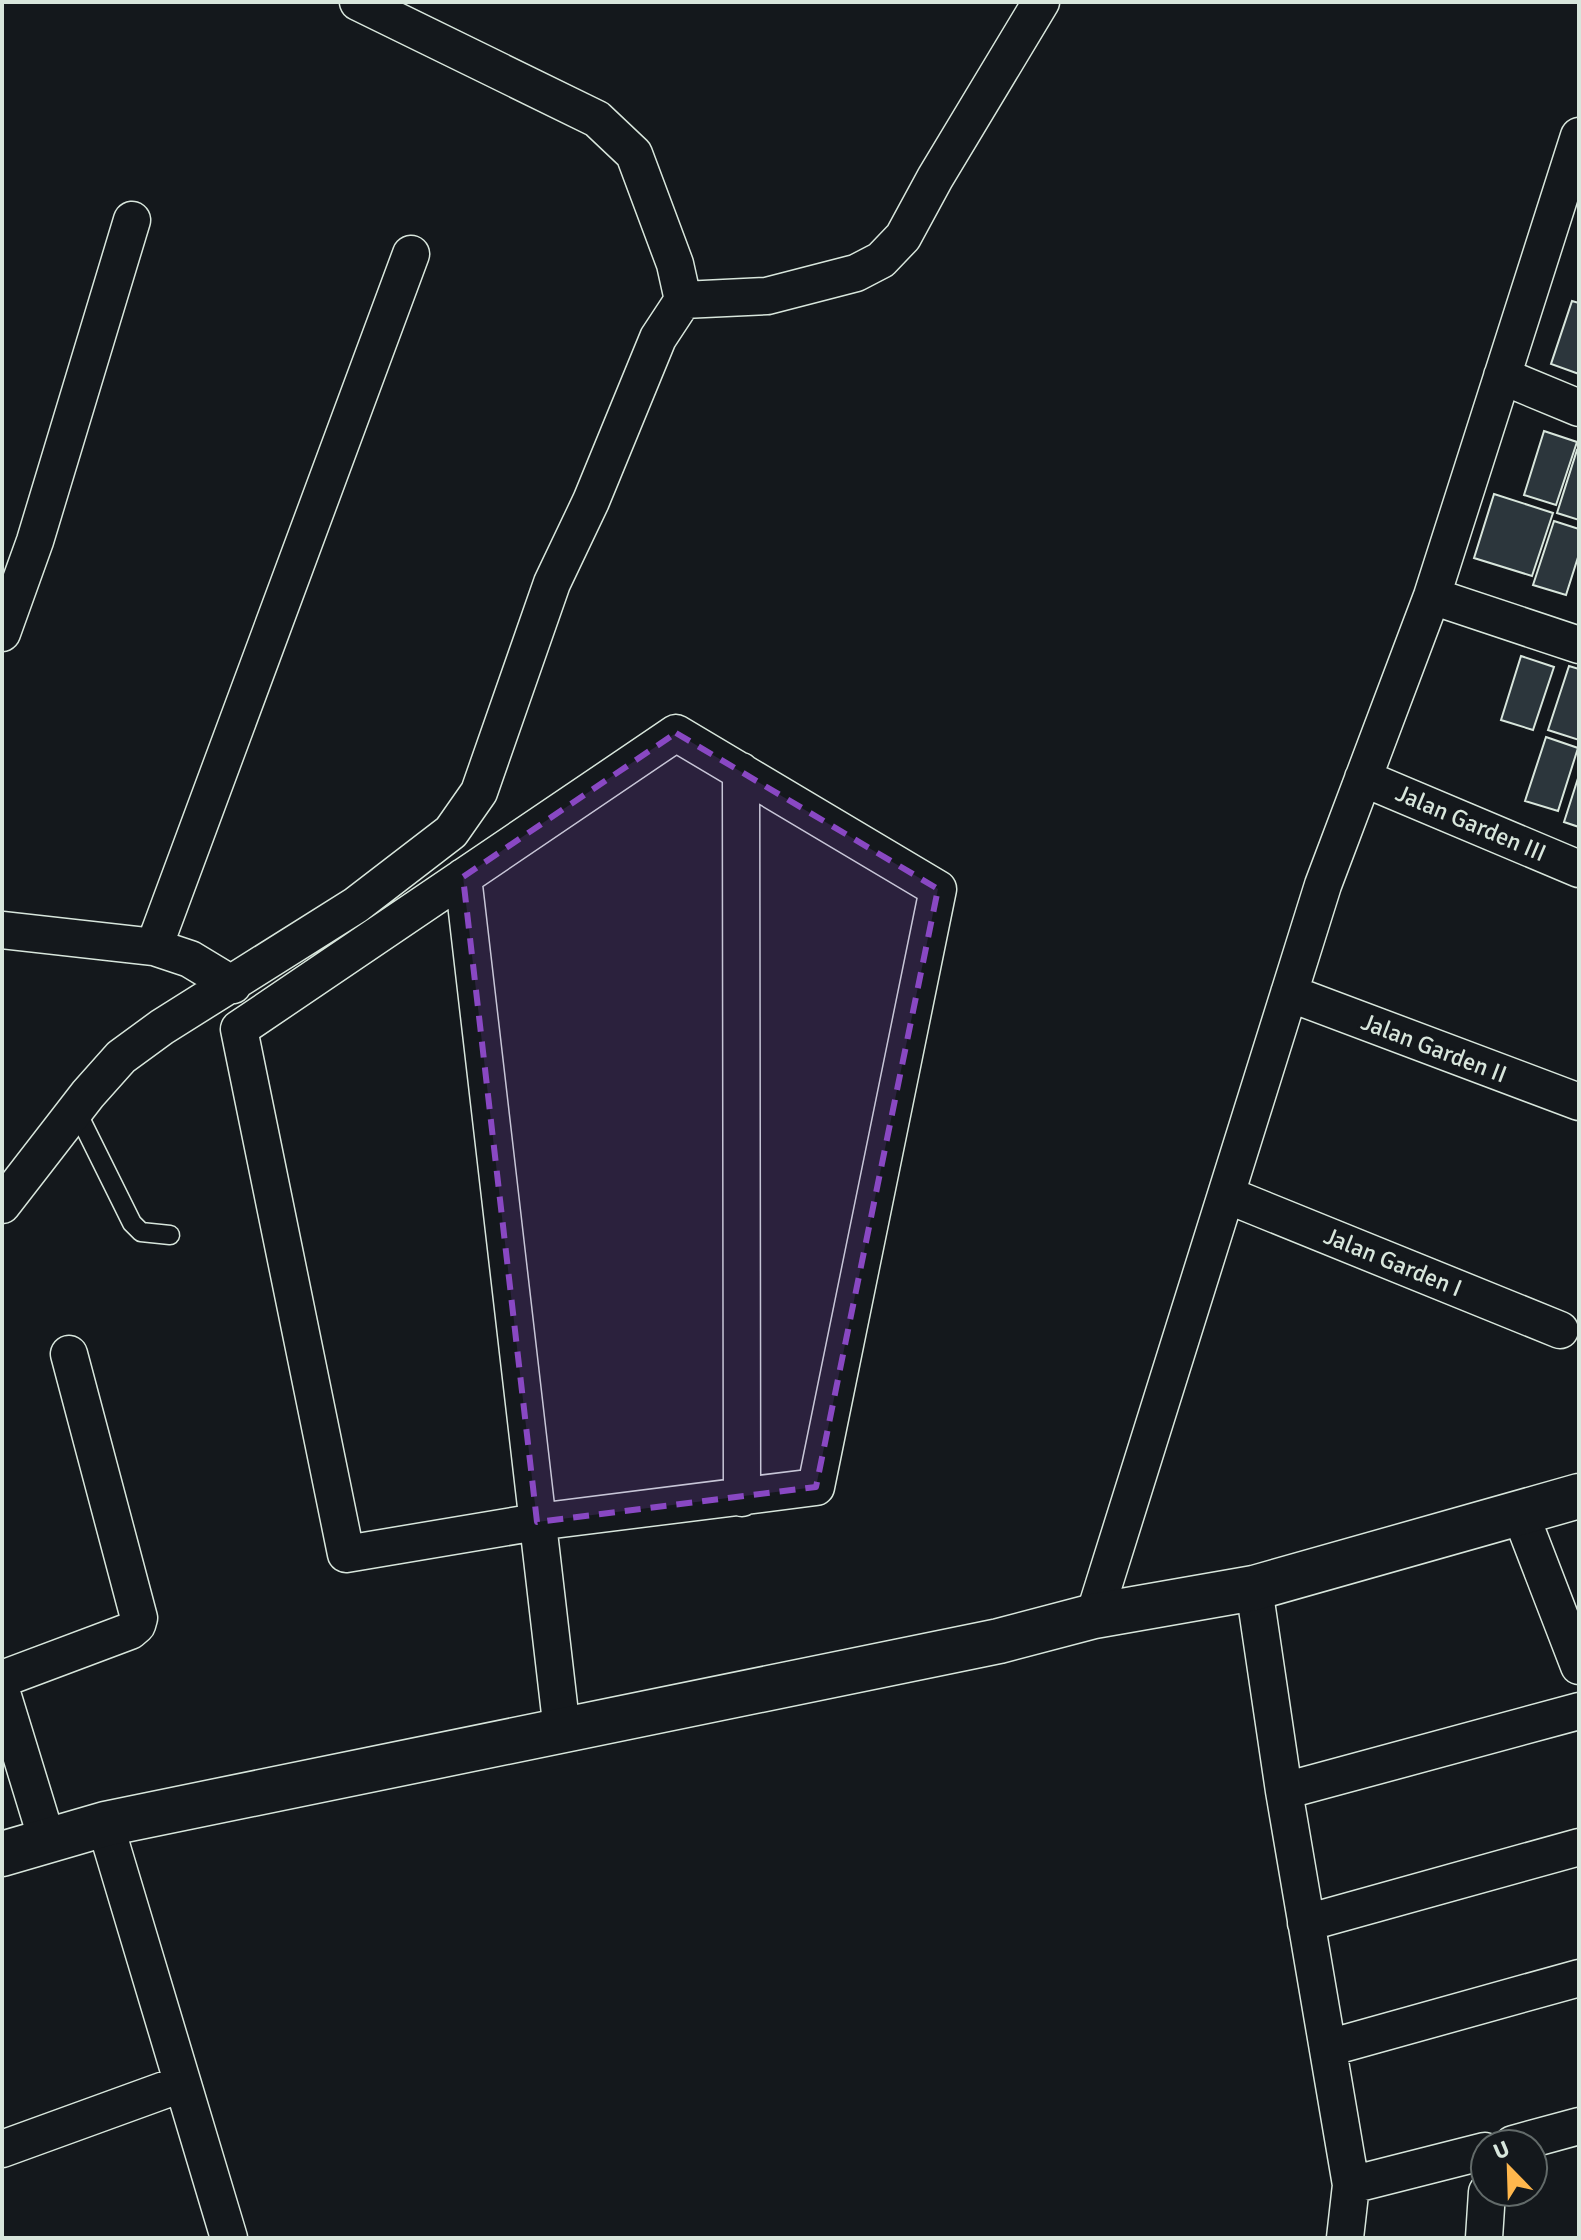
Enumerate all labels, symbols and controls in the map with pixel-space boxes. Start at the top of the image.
street label: Jalan Garden III [1391,778,1551,868]
street label: Jalan Garden II [1357,1007,1511,1089]
street label: Jalan Garden I [1320,1221,1466,1303]
north arrow [1469,2128,1549,2208]
text: U [1489,2135,1513,2165]

